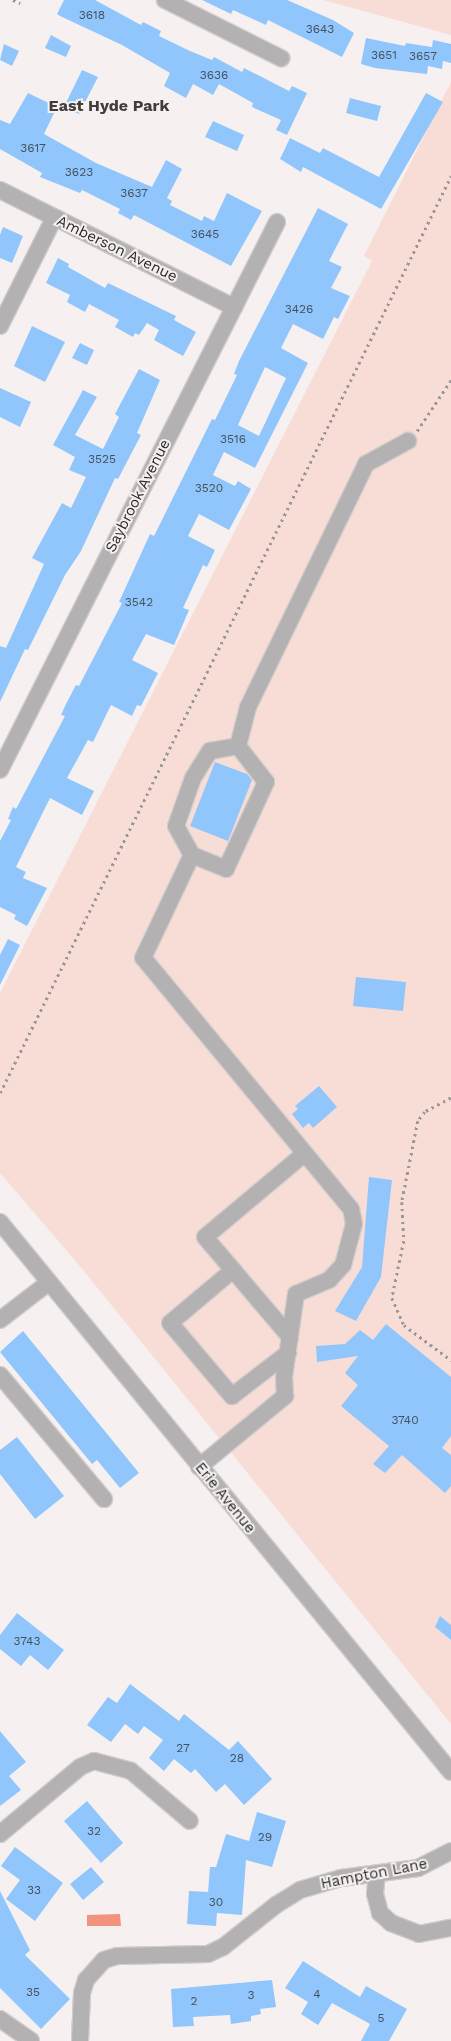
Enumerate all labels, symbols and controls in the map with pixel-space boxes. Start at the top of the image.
house number: 3618 [79,9,105,23]
house number: 3643 [306,23,334,37]
house number: 3651 [371,49,397,63]
house number: 3657 [409,50,437,64]
house number: 3636 [200,69,228,83]
district label: East Hyde Park [49,96,169,116]
house number: 3617 [20,142,46,156]
house number: 3623 [65,166,93,180]
house number: 3637 [120,187,148,201]
street label: Amberson Avenue [54,212,180,286]
house number: 3645 [191,228,219,242]
house number: 3426 [285,303,313,317]
house number: 3516 [220,433,246,447]
street label: Saybrook Avenue [102,436,174,556]
house number: 3525 [88,453,116,467]
house number: 3520 [195,482,223,496]
house number: 3542 [125,596,153,610]
house number: 3740 [391,1414,419,1428]
street label: Erie Avenue [191,1459,259,1537]
house number: 3743 [14,1635,40,1649]
house number: 27 [176,1742,190,1756]
house number: 28 [230,1752,244,1766]
house number: 32 [87,1825,101,1839]
house number: 29 [258,1831,272,1845]
street label: Hampton Lane [319,1855,429,1893]
house number: 33 [27,1884,41,1898]
house number: 30 [209,1896,223,1910]
house number: 35 [26,1986,40,2000]
house number: 4 [313,1988,321,2002]
house number: 3 [248,1989,254,2003]
house number: 2 [191,1995,197,2009]
house number: 5 [378,2012,384,2026]

